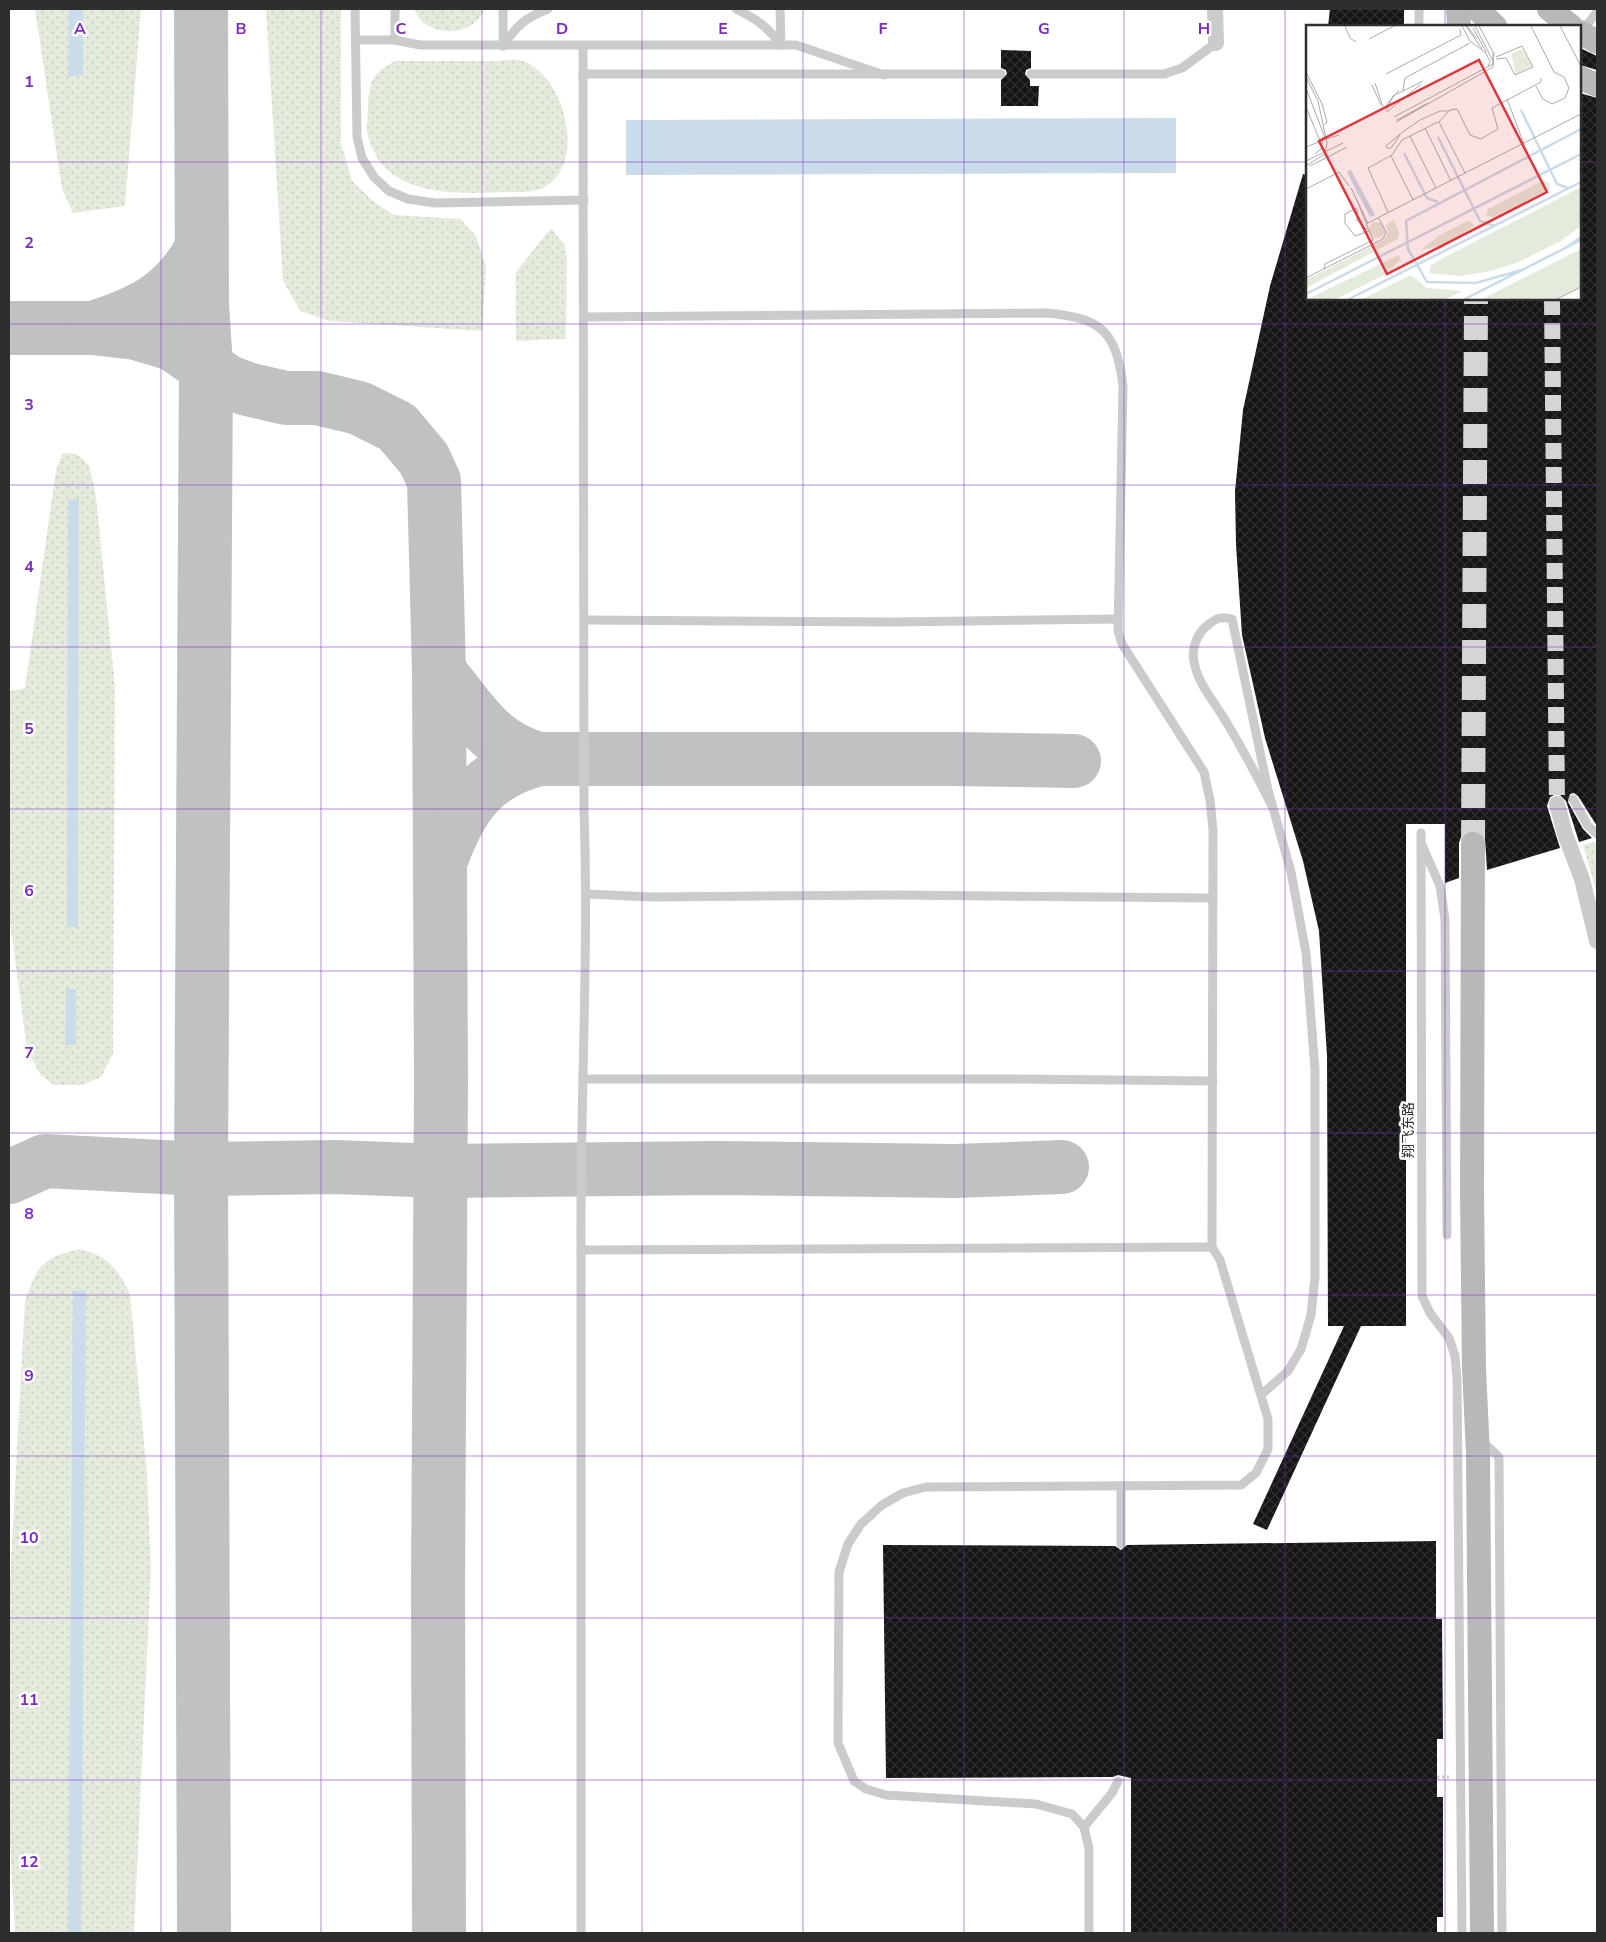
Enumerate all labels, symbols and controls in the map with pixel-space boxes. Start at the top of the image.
text: A [74,18,86,40]
text: B [235,18,247,40]
text: C [396,18,407,40]
text: D [556,18,568,40]
text: E [718,18,728,40]
text: F [879,18,888,40]
text: G [1038,18,1050,40]
text: H [1198,18,1210,40]
inset map [1306,25,1581,300]
text: 1 [24,71,34,93]
text: 2 [24,232,34,254]
text: 3 [24,394,34,416]
text: 4 [24,556,34,578]
text: 5 [24,718,34,740]
text: 6 [24,880,34,902]
text: 7 [24,1042,34,1064]
street label: 翔飞东路 [1399,1102,1418,1158]
text: 8 [24,1203,34,1225]
text: 9 [24,1365,34,1387]
text: 10 [19,1527,39,1549]
text: 11 [19,1689,39,1711]
text: 12 [19,1851,39,1873]

